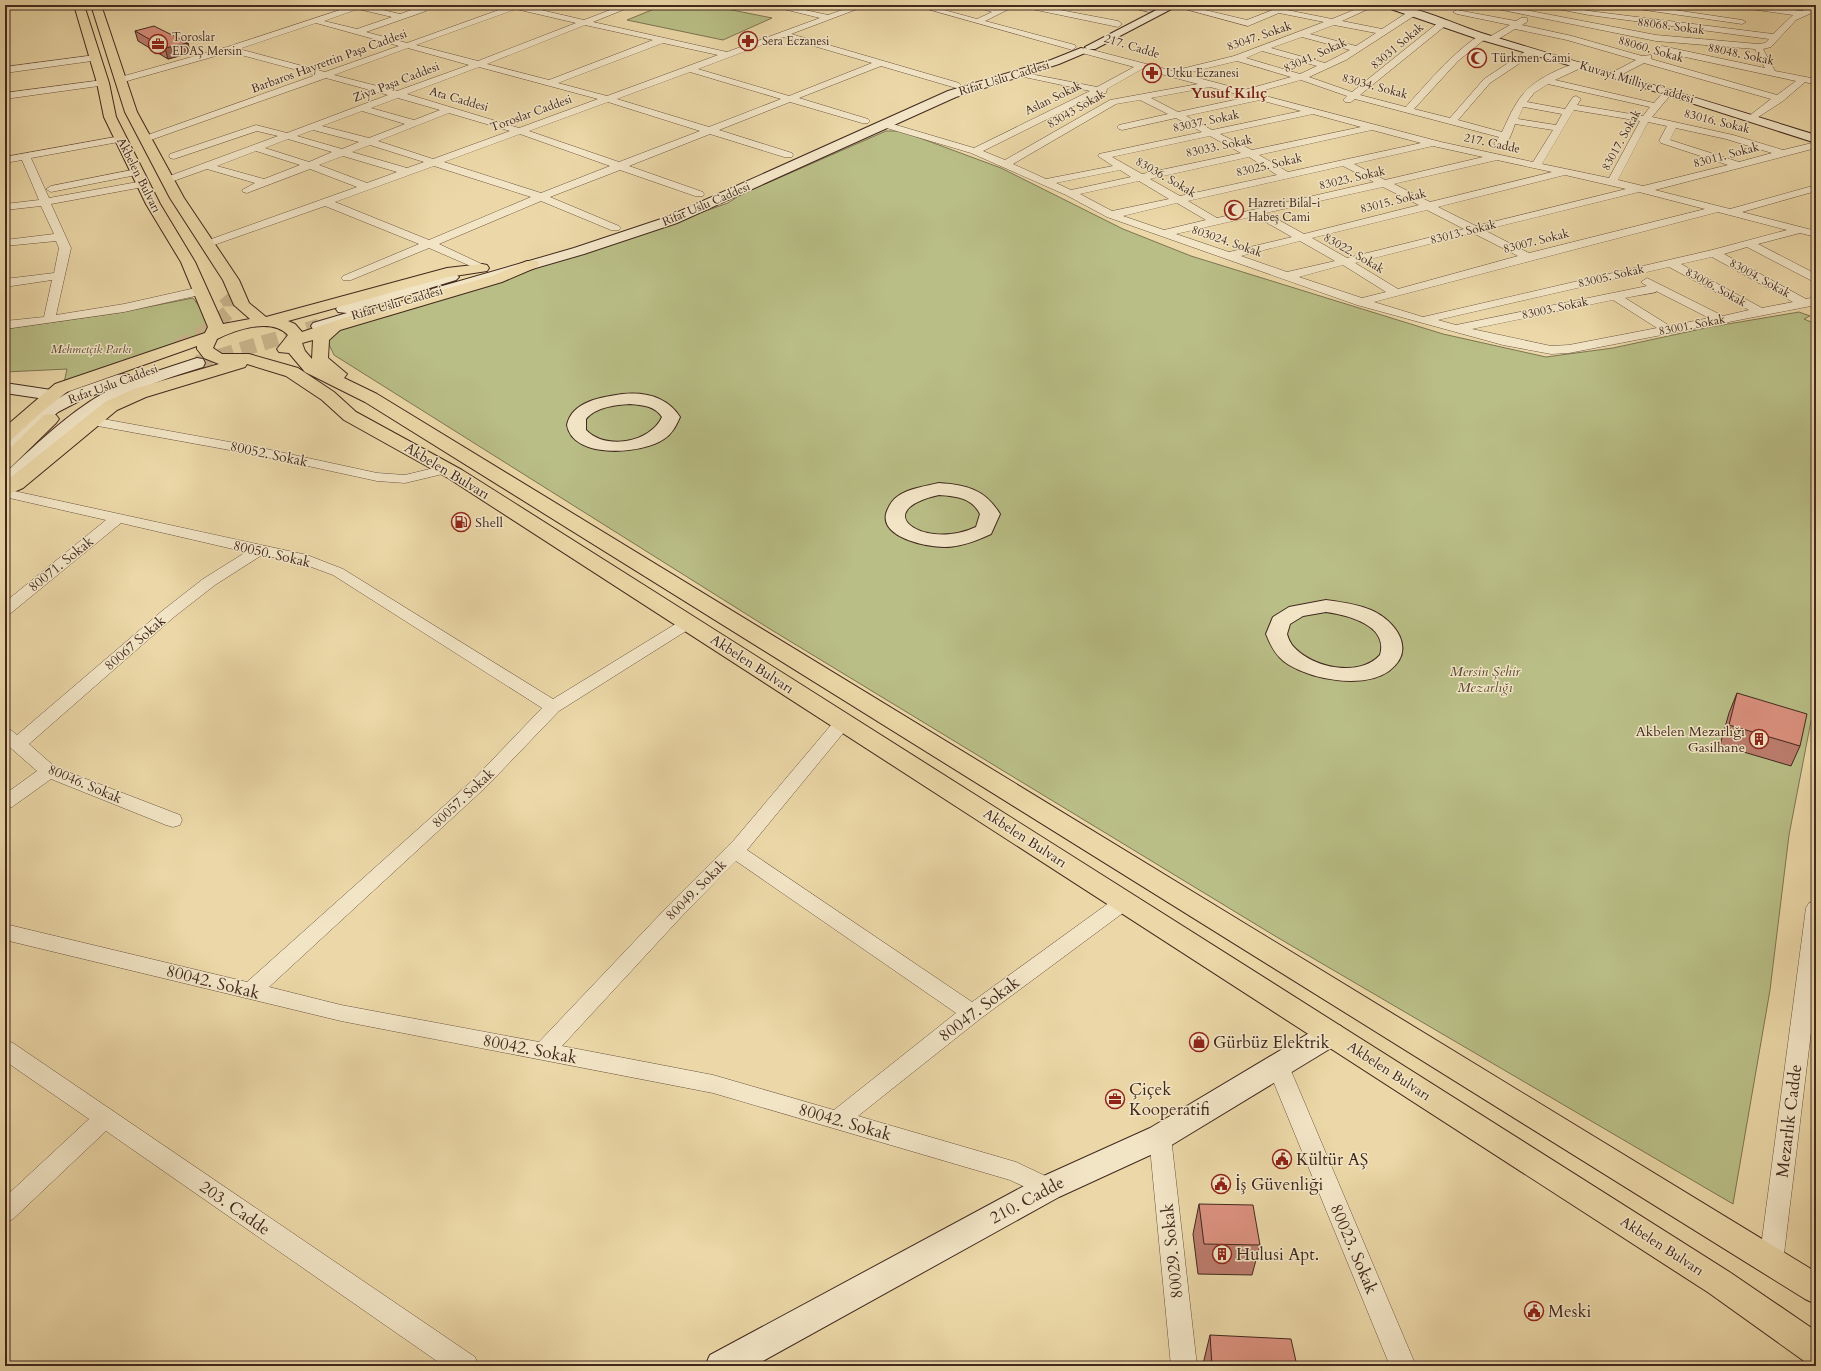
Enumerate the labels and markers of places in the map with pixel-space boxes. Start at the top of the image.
place label: Toroslar EDAŞ Mersin [172,29,242,59]
pharmacy icon: Sera Eczanesi [737,30,759,52]
office icon: Toroslar EDAŞ Mersin [147,33,169,55]
place label: Sera Eczanesi [762,33,830,49]
mosque icon: Türkmen Cami [1466,47,1488,69]
place label: Türkmen Cami [1491,50,1571,66]
pharmacy icon: Utku Eczanesi [1141,62,1163,84]
place label: Utku Eczanesi [1166,65,1240,81]
place label: Hazreti Bilal-i Habeş Cami [1248,195,1321,225]
mosque icon: Hazreti Bilal-i Habeş Cami [1223,199,1245,221]
fuel station icon: Shell [450,511,472,533]
place label: Shell [475,513,504,532]
place label: Akbelen Mezarlığı Gasilhane [1636,722,1745,757]
building icon: Akbelen Mezarlığı Gasilhane [1748,728,1770,750]
shop icon: Gürbüz Elektrik [1188,1031,1210,1053]
place label: Gürbüz Elektrik [1213,1031,1331,1054]
place label: Çiçek Kooperatifi [1129,1078,1210,1121]
office icon: Çiçek Kooperatifi [1104,1088,1126,1110]
public building icon: Kültür AŞ [1271,1148,1293,1170]
place label: Kültür AŞ [1296,1148,1368,1171]
public building icon: İş Güvenliği [1210,1173,1232,1195]
place label: İş Güvenliği [1235,1173,1323,1196]
building icon: Hulusi Apt. [1211,1243,1233,1265]
place label: Hulusi Apt. [1236,1243,1319,1266]
public building icon: Meski [1523,1300,1545,1322]
place label: Meski [1548,1300,1592,1323]

